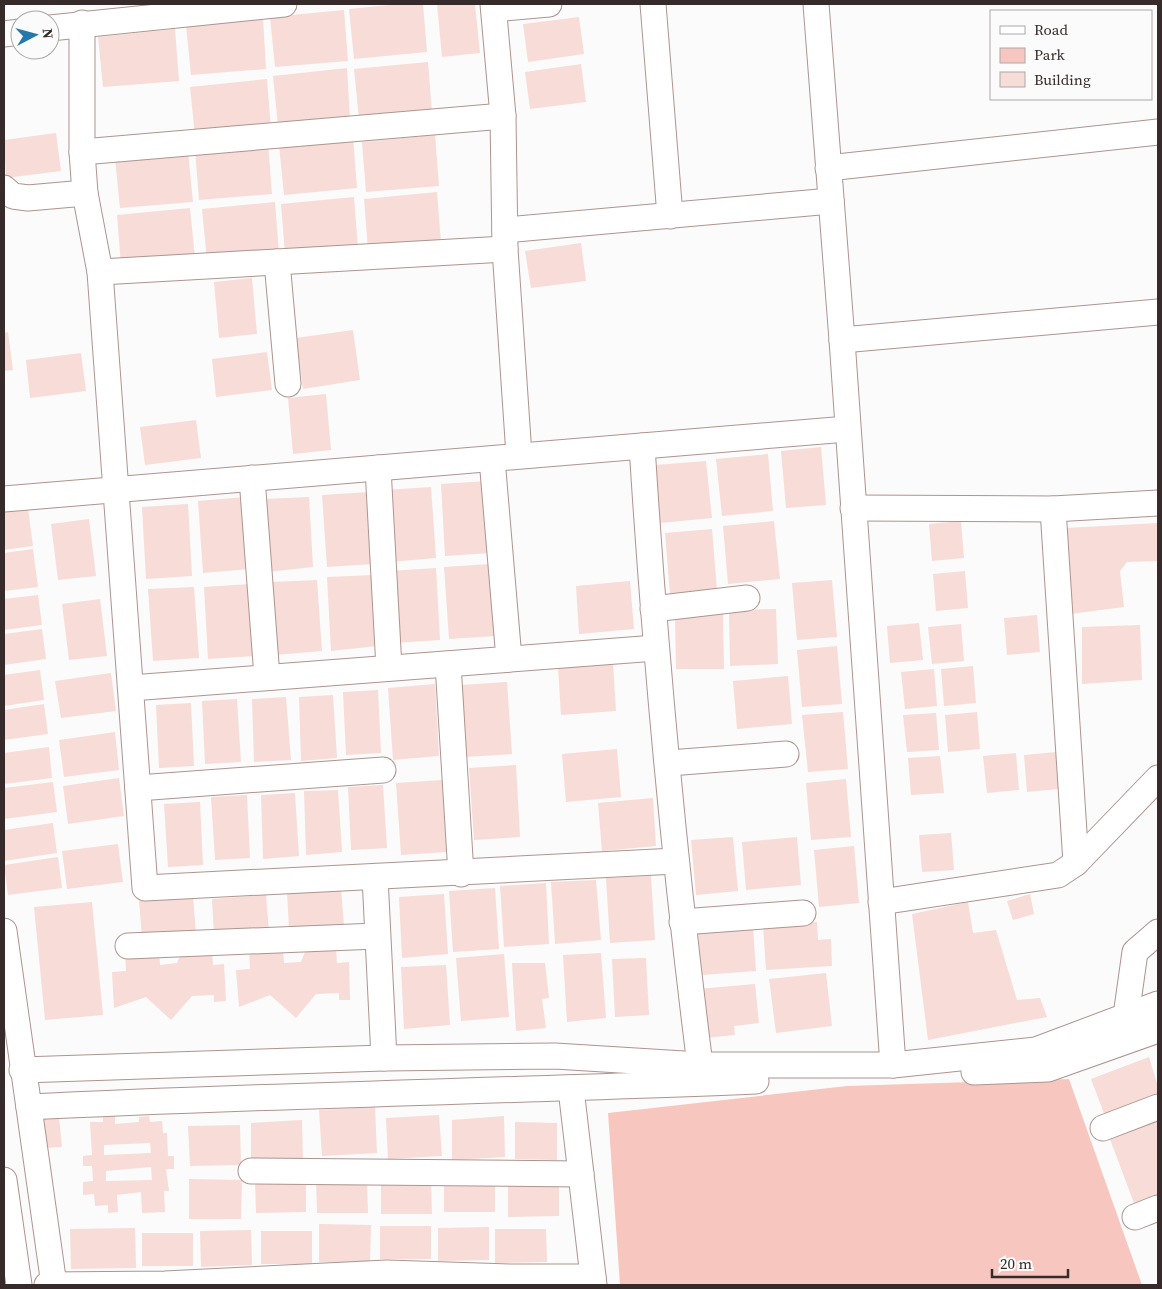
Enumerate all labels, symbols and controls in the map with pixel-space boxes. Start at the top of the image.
north arrow [10,10,60,60]
legend [990,10,1152,100]
text: Road [1034,19,1068,40]
text: N [37,28,58,40]
text: Park [1034,44,1066,65]
text: Building [1034,69,1091,90]
scale bar [992,1246,1068,1278]
text: 20 m [1000,1253,1032,1274]

